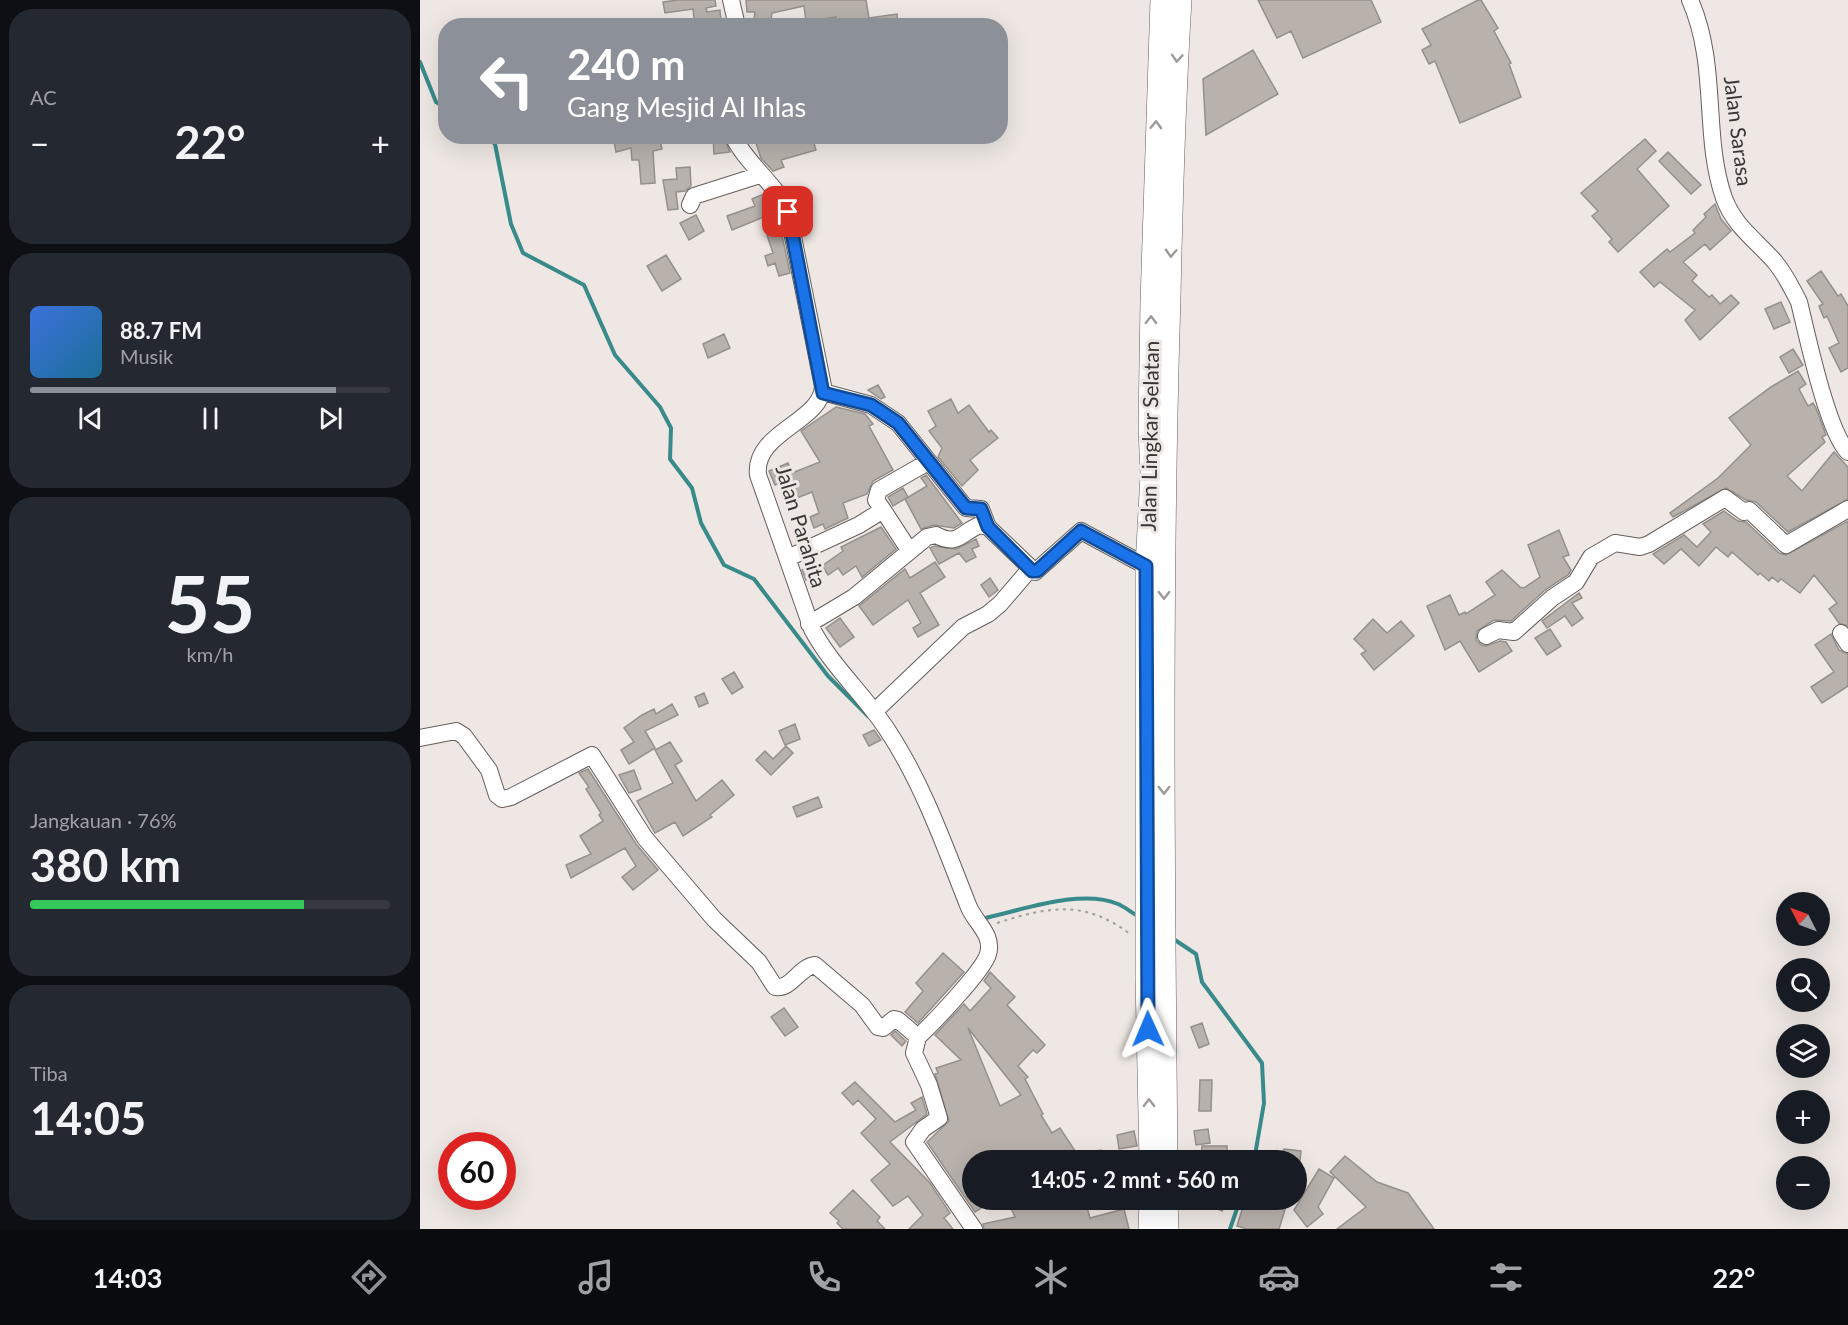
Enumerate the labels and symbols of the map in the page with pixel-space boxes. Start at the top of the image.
one-way arrow [1171,54,1184,63]
street label: Jalan Sarasa [1720,75,1758,187]
one-way arrow [1150,120,1163,129]
pin [762,186,813,237]
one-way arrow [1165,249,1177,258]
one-way arrow [1145,315,1157,324]
street label: Jalan Lingkar Selatan [1135,340,1163,532]
street label: Jalan Parahita [772,462,832,590]
one-way arrow [1158,591,1170,600]
one-way arrow [1158,786,1170,795]
north arrow [1776,892,1830,946]
position arrow [1116,997,1180,1061]
one-way arrow [1143,1098,1155,1107]
speed limit sign: 60 [438,1132,516,1210]

